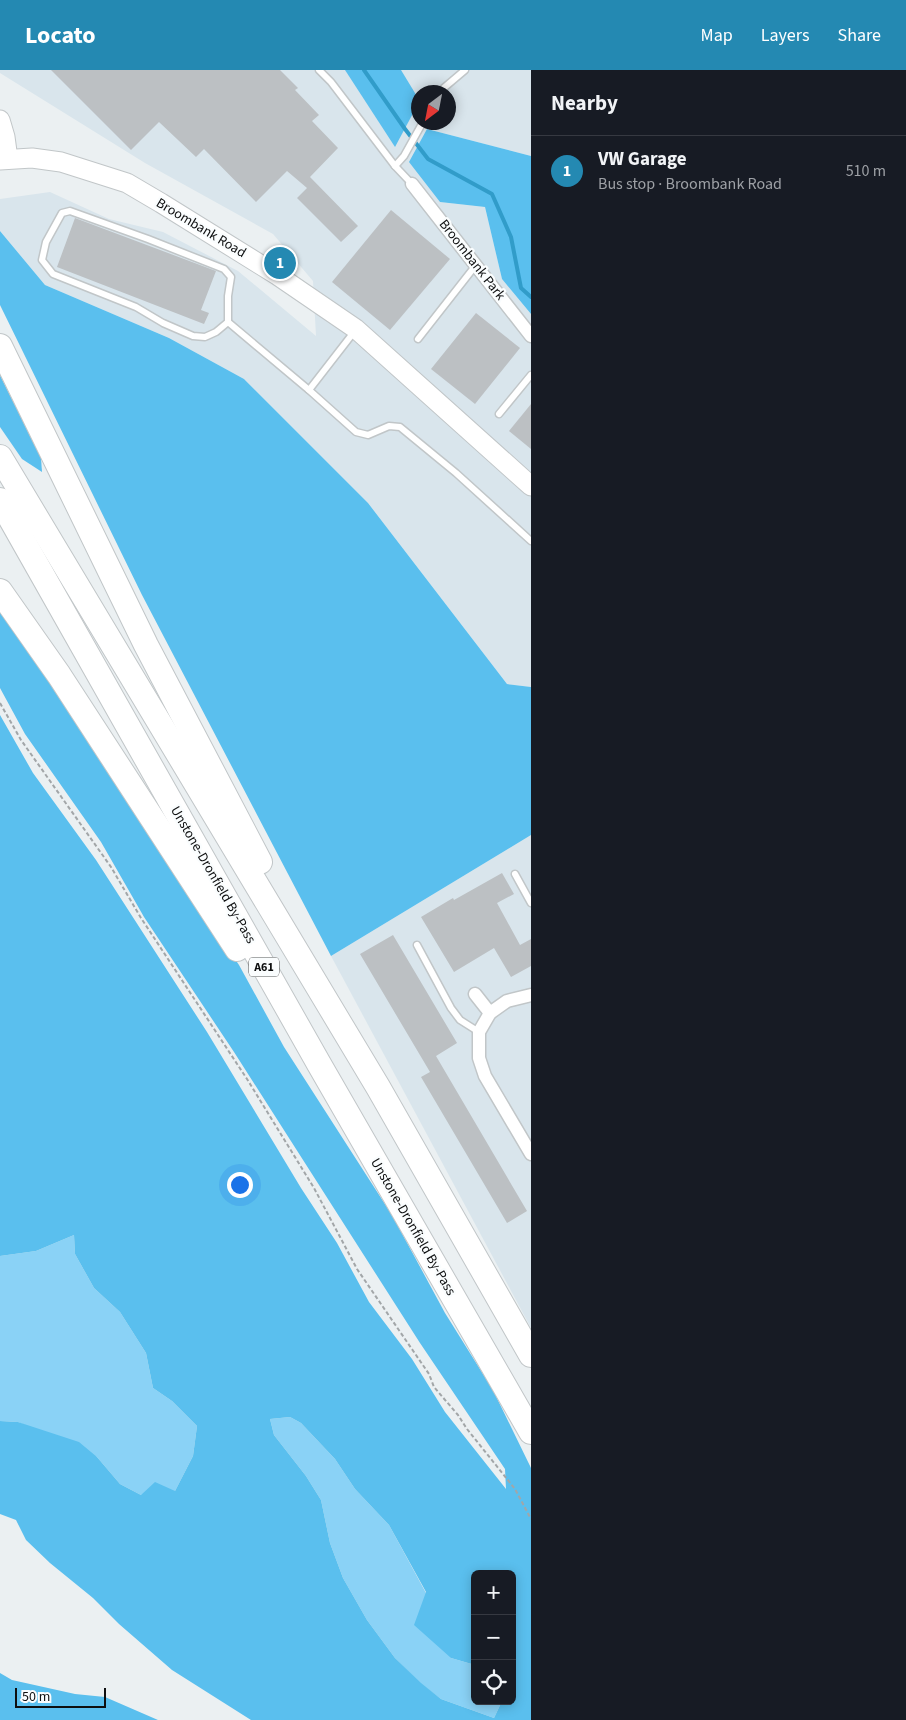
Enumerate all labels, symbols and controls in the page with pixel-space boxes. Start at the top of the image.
text: Locato [25,18,96,53]
text: Map [701,23,733,48]
text: Layers [761,23,810,48]
text: Share [838,23,881,48]
north arrow [411,85,456,130]
text: Nearby [551,88,618,118]
text: VW Garage [598,146,687,173]
text: 1 [563,160,571,182]
text: 510 m [846,160,886,182]
text: Bus stop · Broombank Road [598,173,782,195]
street label: Broombank Road [152,193,250,263]
street label: Broombank Park [434,215,510,305]
pin: 1 [264,244,296,282]
street label: Unstone-Dronfield By-Pass [165,803,261,948]
road number: A61 [249,958,279,976]
street label: Unstone-Dronfield By-Pass [365,1155,461,1300]
your location [227,1172,253,1198]
map controls [471,1570,516,1705]
button: + [471,1570,516,1615]
button: − [471,1615,516,1660]
button: locate [471,1660,516,1705]
scale bar [15,1685,106,1708]
text: 50 m [22,1687,50,1707]

